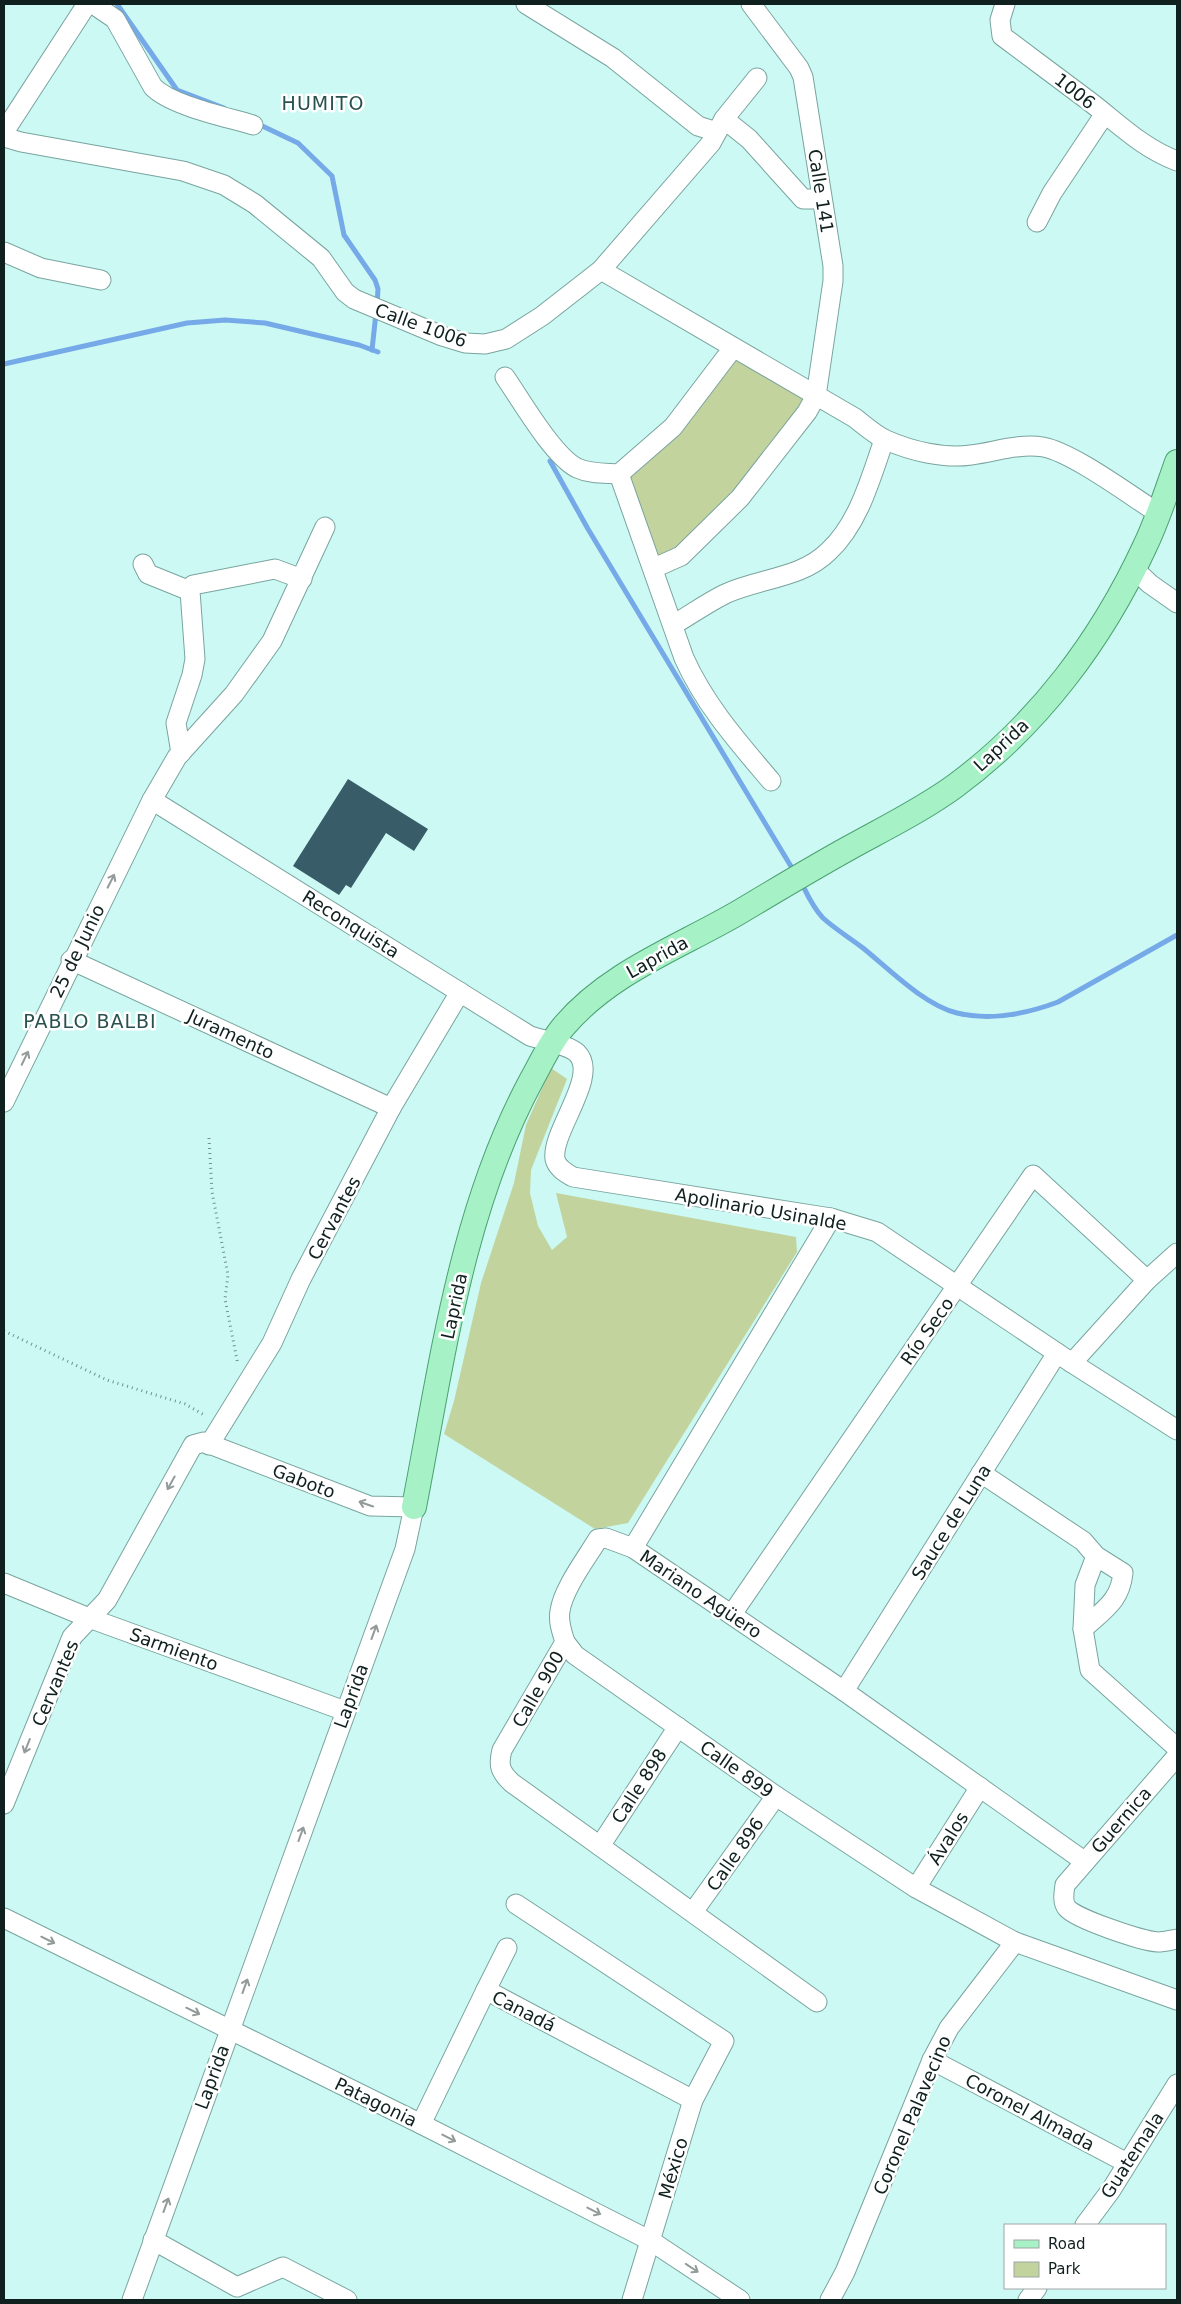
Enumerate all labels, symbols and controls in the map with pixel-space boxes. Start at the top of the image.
street label: 1006 [1050,69,1100,113]
district label: HUMITO [282,92,364,114]
street label: Calle 141 [804,147,838,235]
street label: Calle 1006 [372,299,470,351]
street label: Laprida [969,714,1033,776]
one-way arrow [107,874,116,889]
street label: Reconquista [299,886,403,962]
street label: 25 de Junio [45,901,109,1001]
street label: Laprida [622,931,692,983]
street label: Juramento [183,1004,278,1063]
district label: PABLO BALBI [23,1010,157,1032]
one-way arrow [21,1051,30,1066]
street label: Cervantes [303,1173,365,1263]
street label: Apolinario Usinalde [674,1184,848,1234]
street label: Laprida [437,1271,471,1341]
street label: Río Seco [896,1293,958,1369]
street label: Gaboto [270,1459,338,1503]
street label: Sauce de Luna [907,1460,995,1584]
one-way arrow [166,1475,176,1490]
one-way arrow [358,1499,374,1508]
street label: Mariano Agüero [636,1545,766,1643]
street label: Sarmiento [127,1623,221,1675]
one-way arrow [370,1625,379,1640]
street label: Cervantes [27,1637,83,1729]
street label: Calle 900 [508,1647,568,1731]
street label: Laprida [330,1661,372,1731]
street label: Calle 899 [696,1736,778,1802]
one-way arrow [22,1738,32,1753]
street label: Calle 898 [607,1745,671,1827]
street label: Guernica [1087,1783,1155,1857]
street label: Ávalos [924,1808,972,1868]
street label: Calle 896 [702,1813,768,1895]
one-way arrow [297,1826,306,1842]
one-way arrow [40,1935,55,1945]
one-way arrow [241,1979,250,1995]
street label: Canadá [489,1986,559,2036]
one-way arrow [186,2006,201,2016]
street label: Coronel Palavecino [869,2032,955,2198]
street label: Laprida [191,2042,233,2112]
street label: Coronel Almada [962,2069,1098,2155]
street label: Patagonia [331,2073,421,2131]
street label: Guatemala [1096,2108,1168,2202]
one-way arrow [441,2134,456,2143]
street label: México [654,2135,692,2201]
one-way arrow [162,2198,171,2213]
one-way arrow [586,2207,601,2216]
legend [1004,2224,1166,2289]
text: Road [1048,2235,1086,2253]
text: Park [1048,2260,1081,2278]
one-way arrow [685,2263,699,2273]

